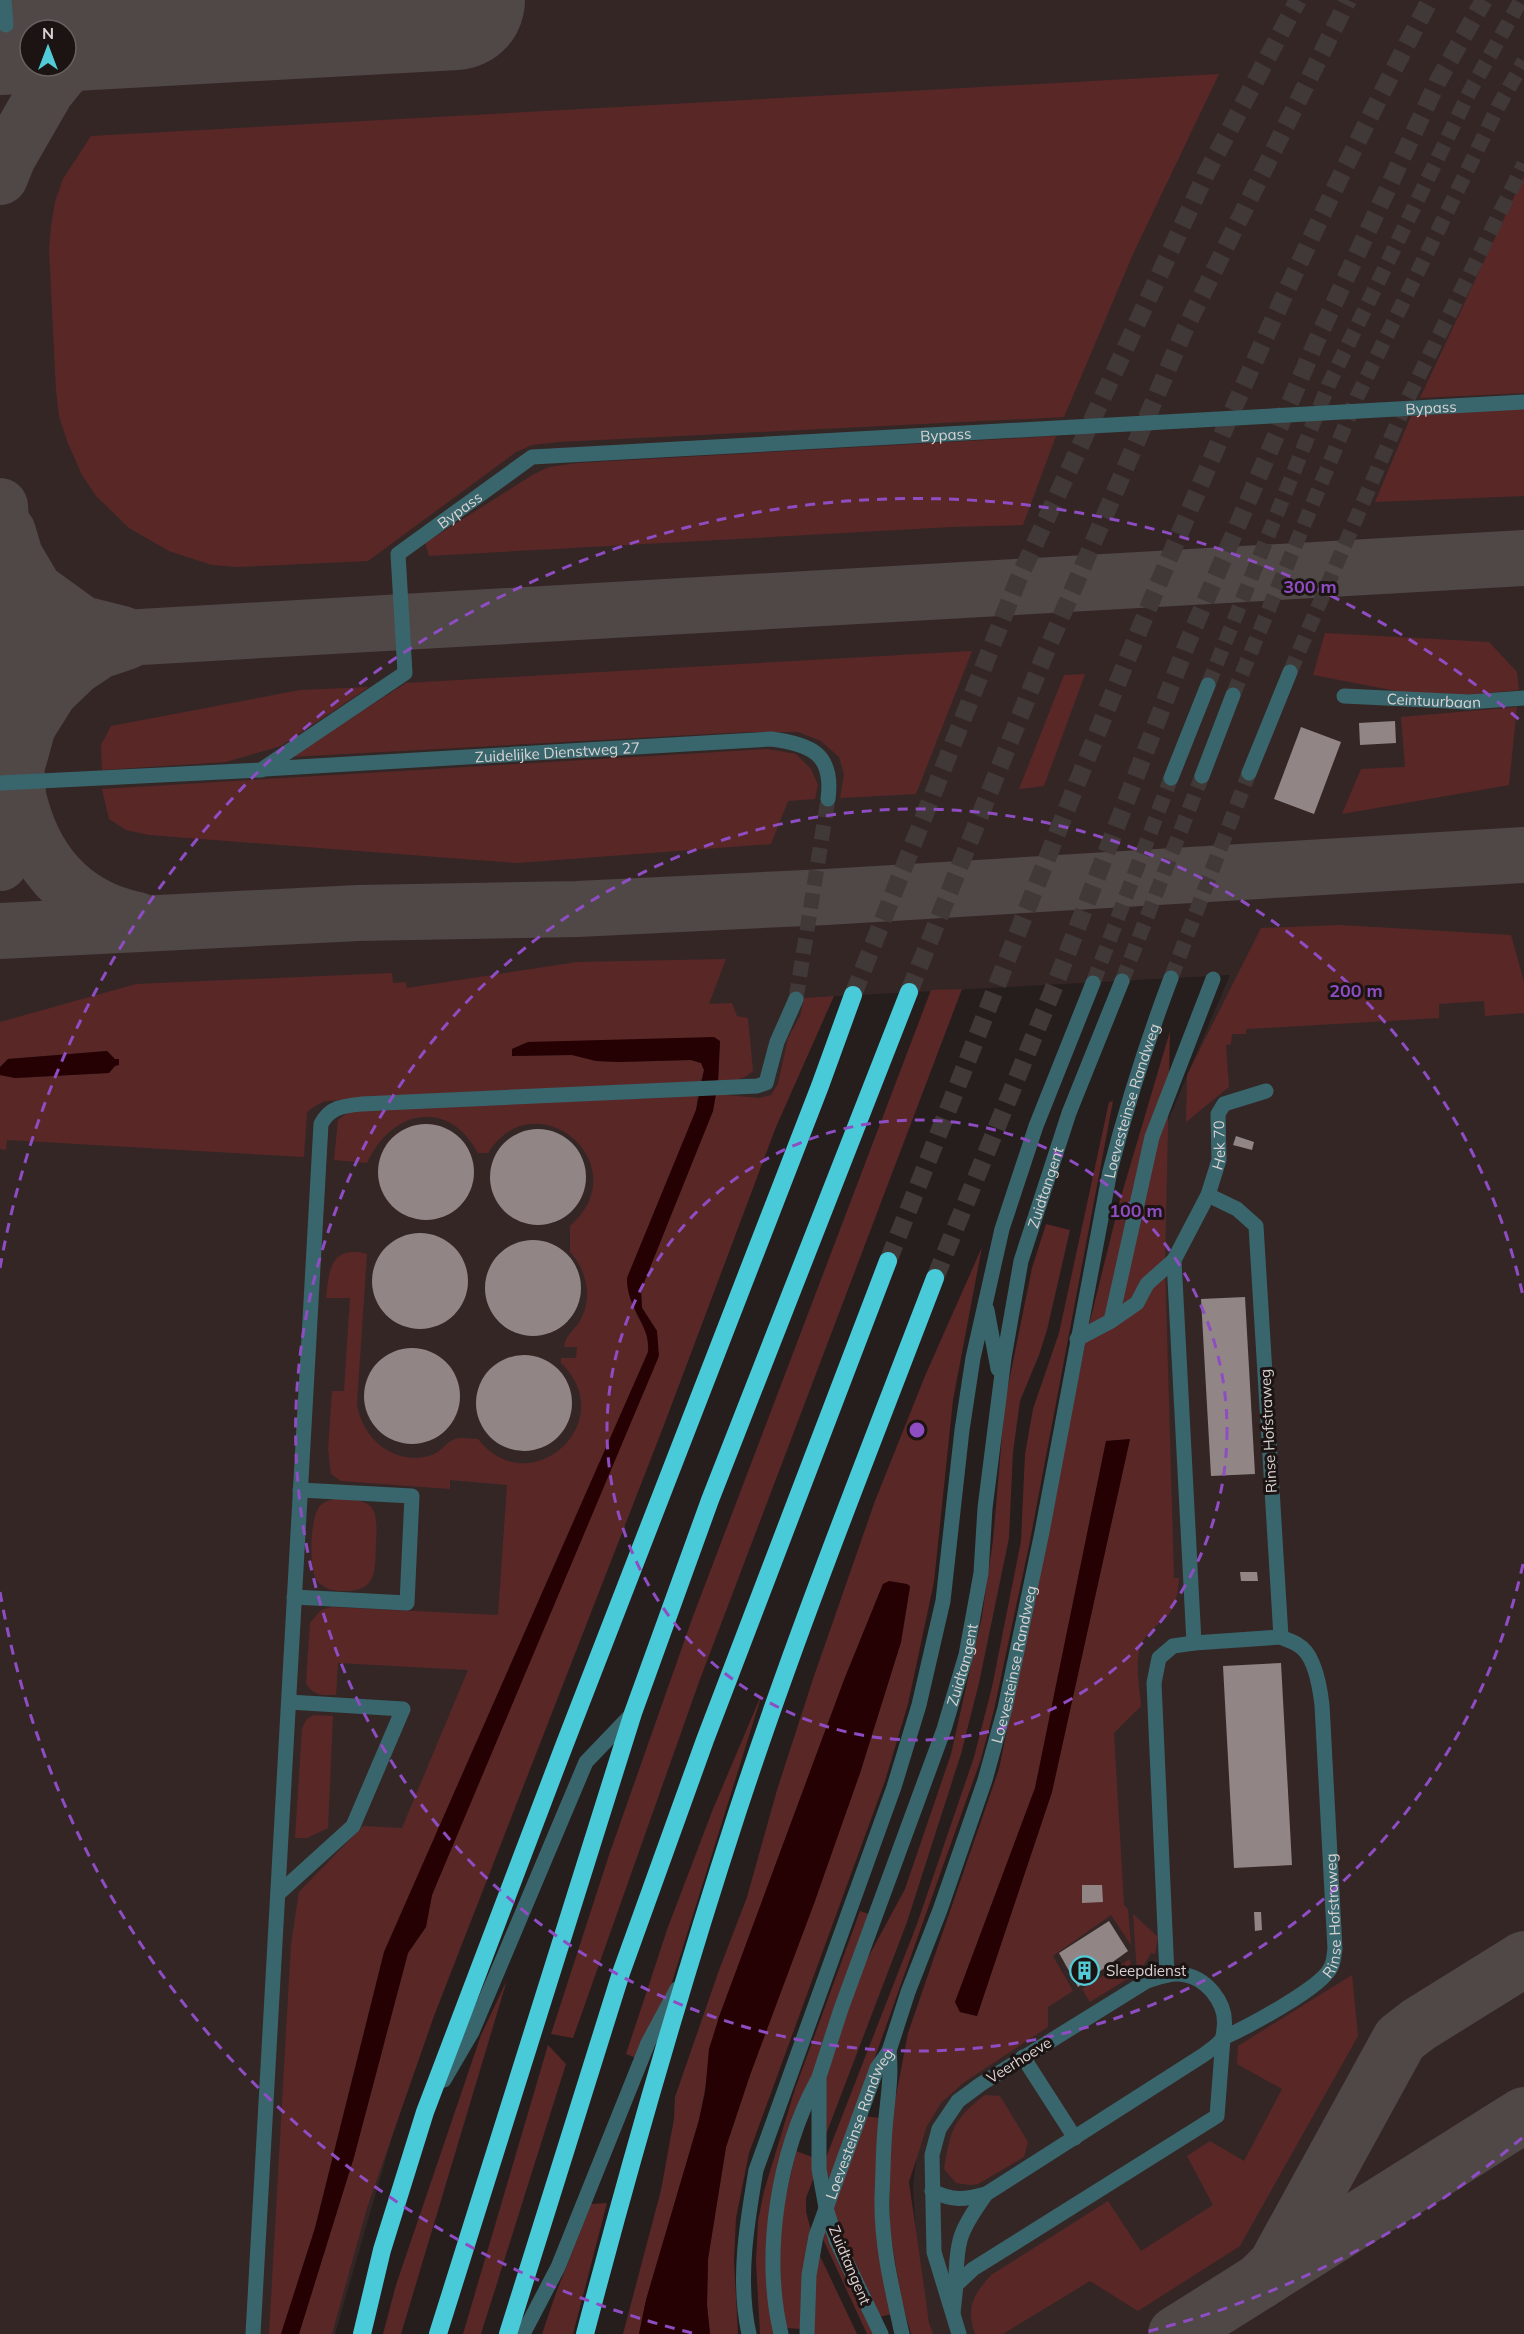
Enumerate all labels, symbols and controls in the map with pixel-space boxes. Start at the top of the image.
north arrow [18,18,78,78]
text: N [42,23,54,43]
street label: Bypass [1405,396,1457,418]
street label: Bypass [920,423,972,445]
street label: Bypass [433,487,486,532]
text: 300 m [1283,575,1337,598]
street label: Ceintuurbaan [1386,689,1482,712]
street label: Zuidelijke Dienstweg 27 [474,737,641,766]
text: 200 m [1329,979,1383,1002]
street label: Loevesteinse Randweg [1099,1021,1163,1180]
street label: Hek 70 [1207,1120,1229,1172]
street label: Zuidtangent [1023,1144,1067,1230]
text: 100 m [1109,1199,1163,1222]
street label: Rinse Hofstraweg [1255,1368,1281,1494]
centre of rings [907,1420,927,1440]
street label: Loevesteinse Randweg [986,1584,1040,1745]
street label: Zuidtangent [942,1622,981,1708]
street label: Rinse Hofstraweg [1318,1853,1345,1981]
building icon: Sleepdienst [1069,1954,1101,1986]
place label: Sleepdienst [1106,1961,1186,1980]
street label: Veerhoeve [983,2033,1055,2087]
street label: Loevesteinse Randweg [821,2045,897,2202]
street label: Zuidtangent [825,2222,875,2308]

